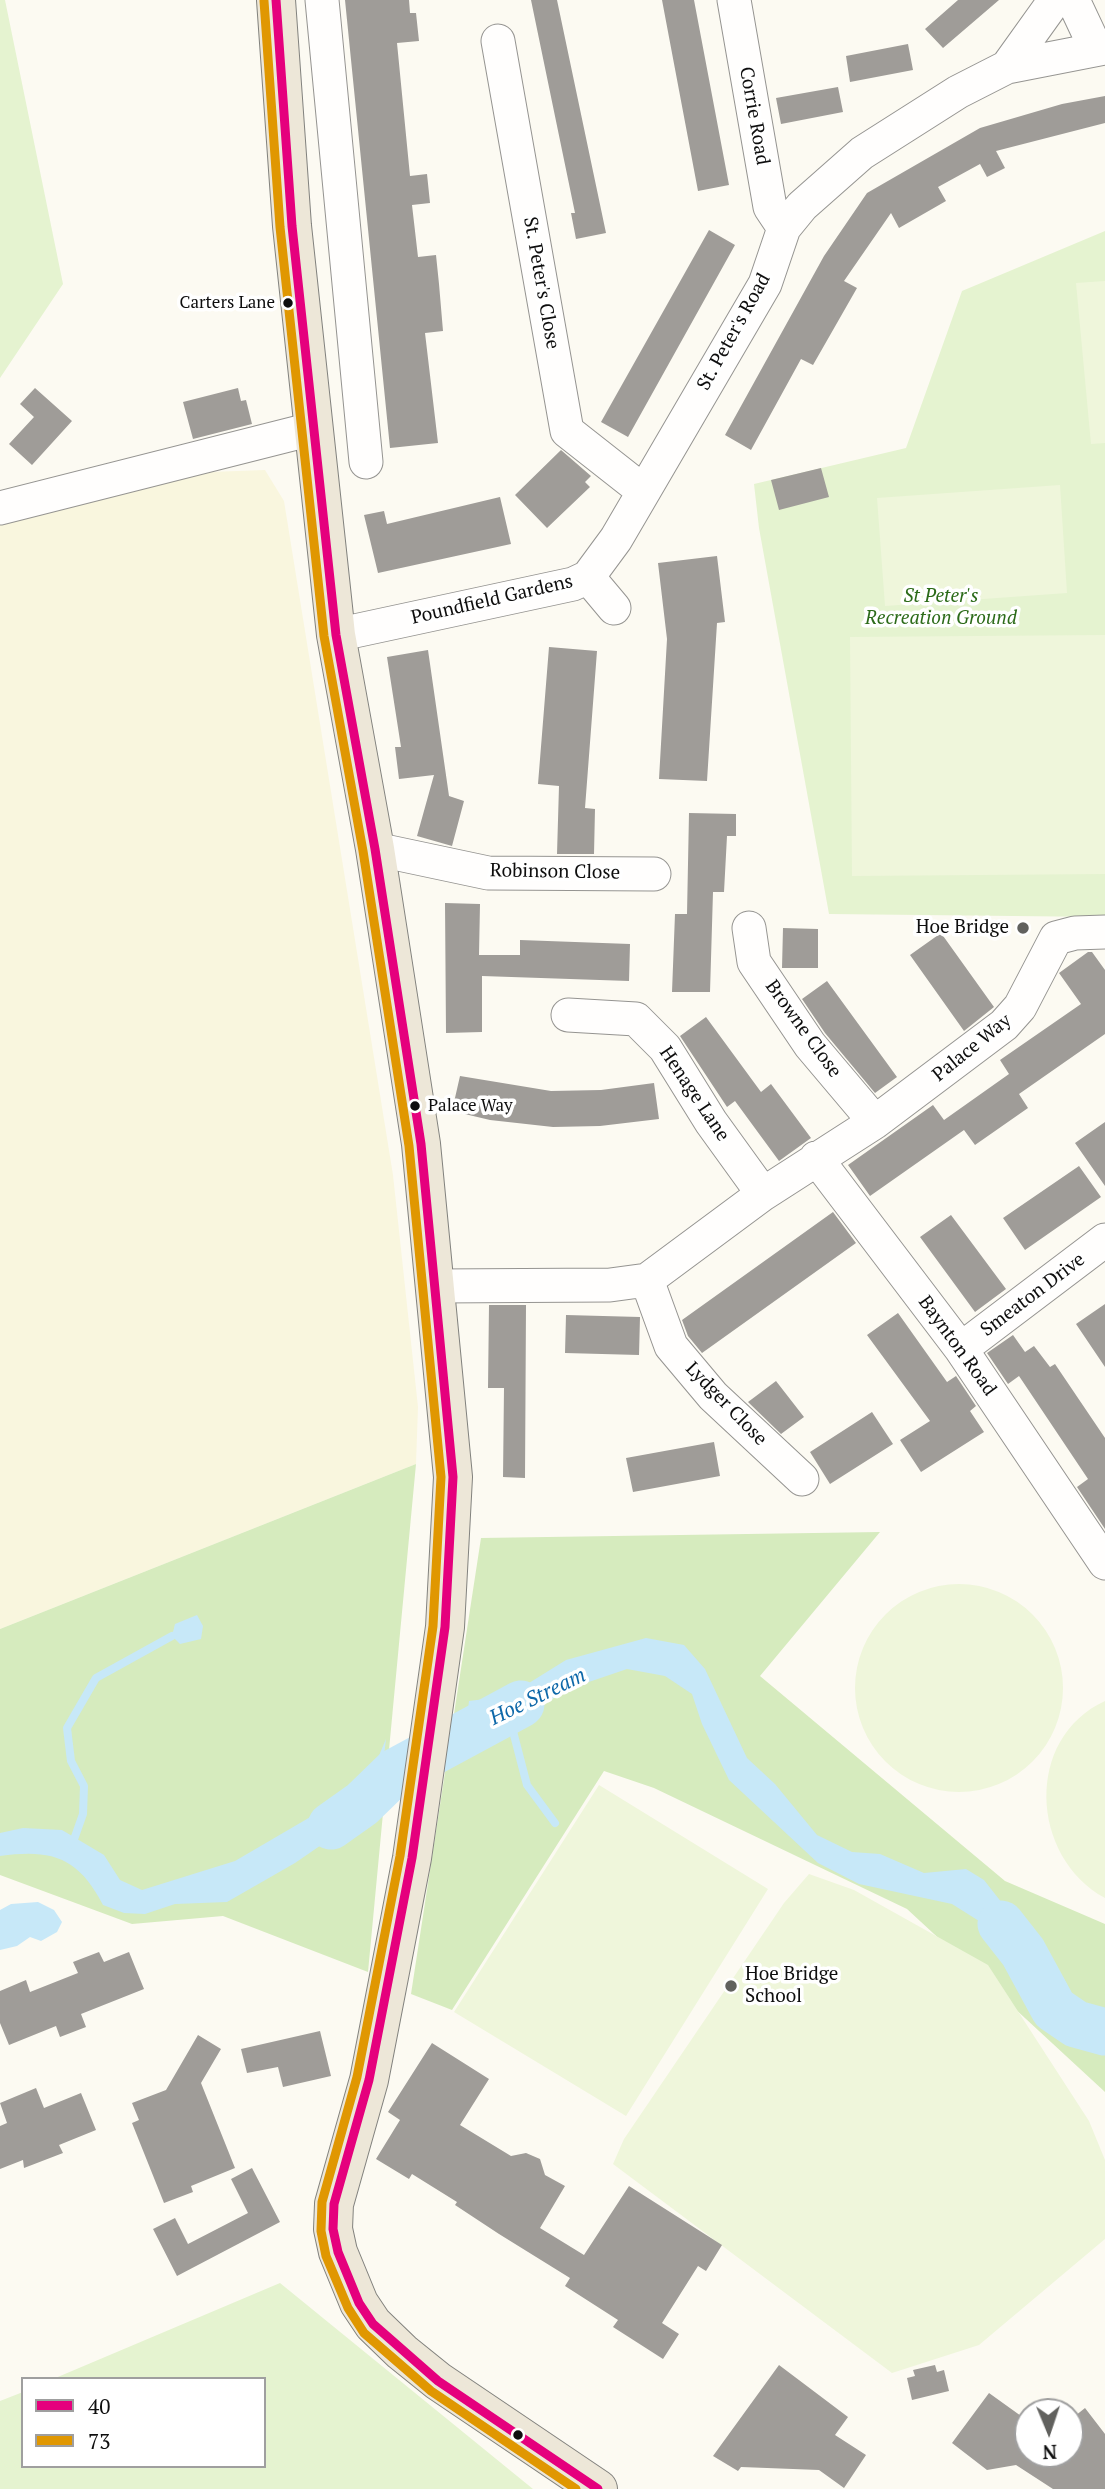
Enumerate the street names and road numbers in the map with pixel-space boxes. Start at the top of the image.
street label: Corrie Road [734,65,774,167]
street label: St. Peter's Close [518,215,564,351]
street label: St. Peter's Road [692,270,776,394]
street label: Poundfield Gardens [409,570,575,630]
street label: Robinson Close [490,859,620,885]
street label: Browne Close [760,976,846,1082]
street label: Palace Way [928,1009,1016,1087]
street label: Henage Lane [654,1042,734,1146]
street label: Smeaton Drive [976,1248,1090,1342]
street label: Baynton Road [913,1292,1001,1400]
street label: Lydger Close [681,1357,771,1451]

